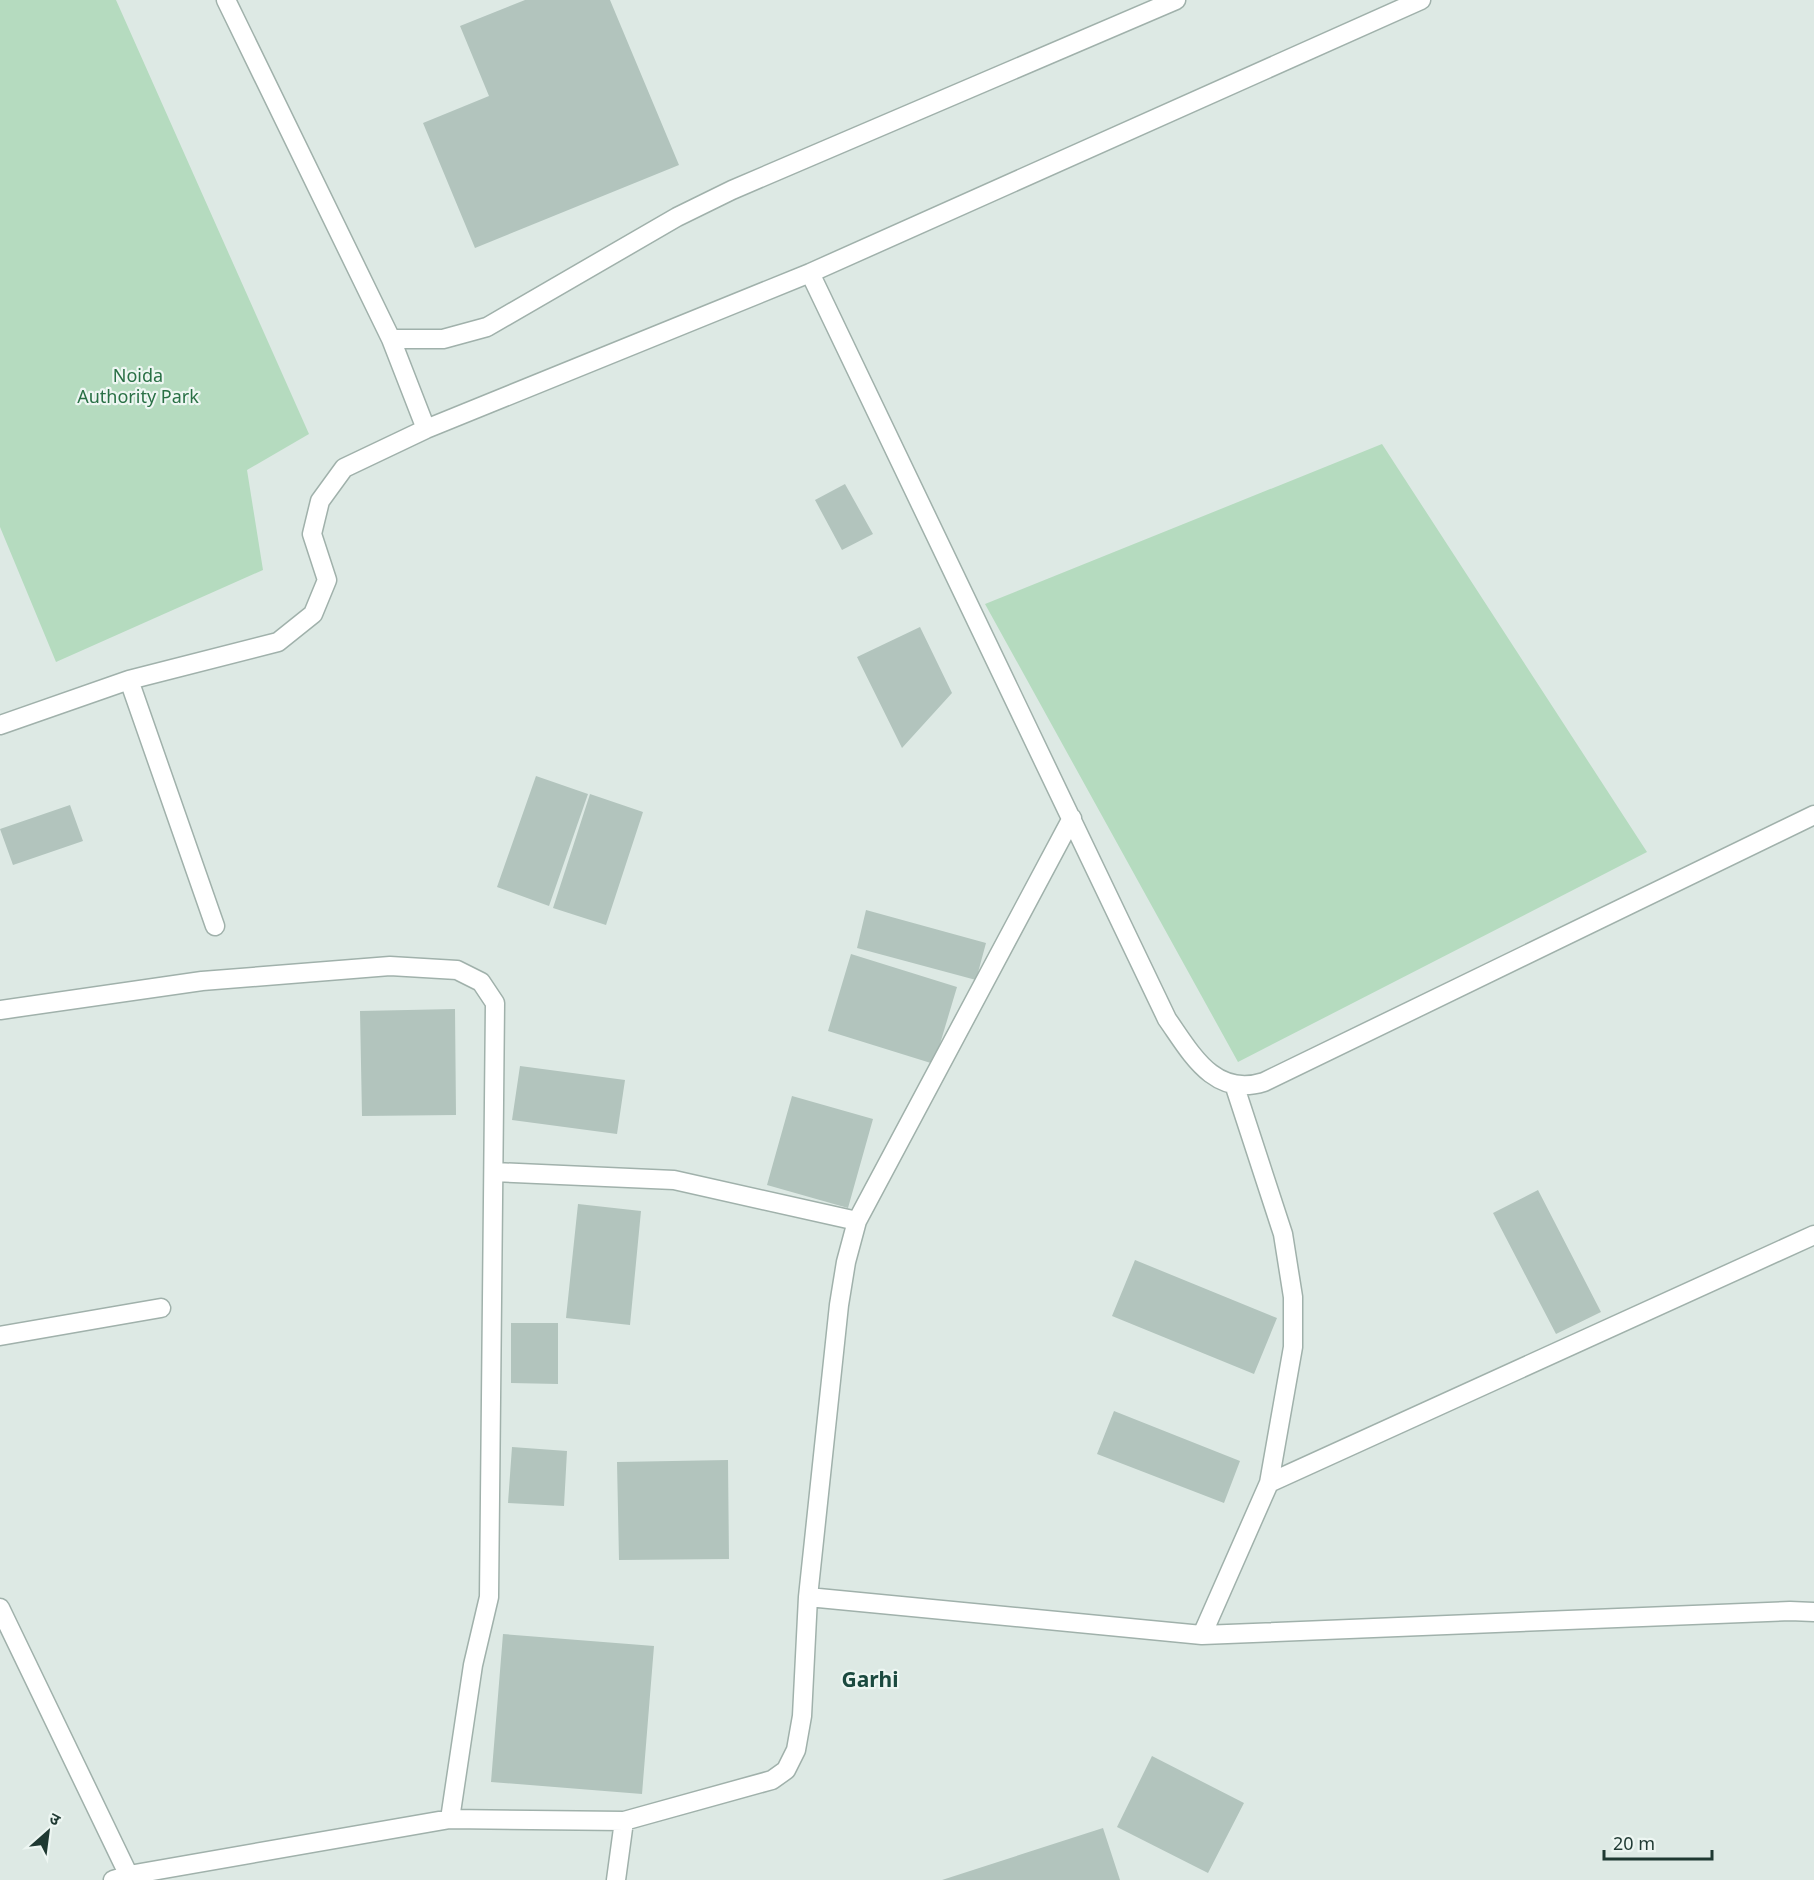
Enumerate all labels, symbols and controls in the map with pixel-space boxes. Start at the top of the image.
park label: Noida Authority Park [77,363,199,408]
district label: Garhi [841,1665,899,1693]
north arrow [18,1802,78,1862]
text: उ [46,1807,65,1831]
scale bar [1604,1823,1712,1861]
text: 20 m [1613,1831,1655,1855]

